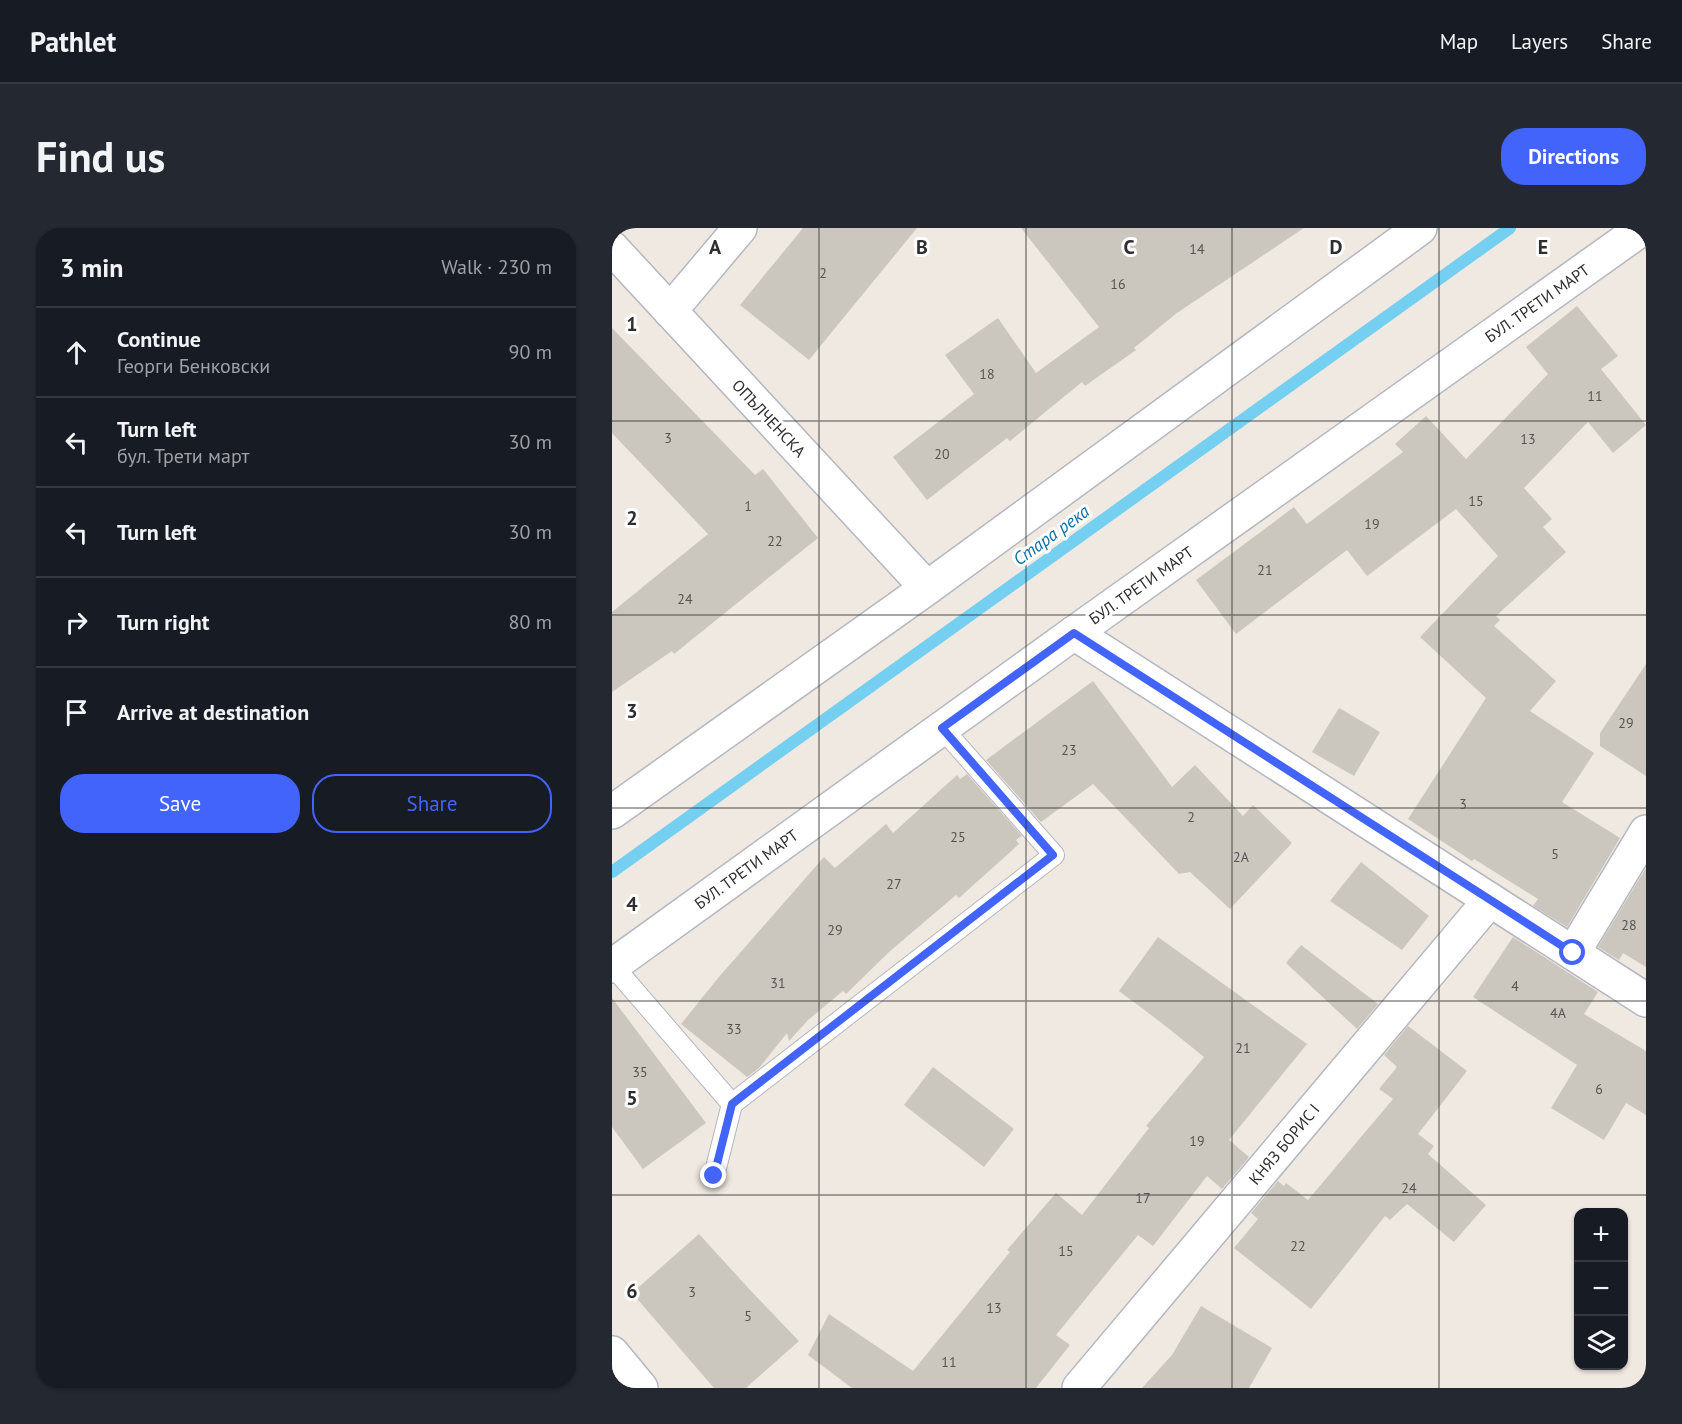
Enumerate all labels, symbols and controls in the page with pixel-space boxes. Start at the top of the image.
text: Pathlet [30,23,116,60]
text: Map [1440,28,1478,55]
text: Layers [1511,28,1568,55]
text: Share [1601,28,1652,55]
button: Directions [1501,128,1646,185]
text: Find us [36,129,165,184]
text: A [709,234,722,260]
text: B [916,234,928,260]
text: C [1123,234,1135,260]
text: D [1330,234,1343,260]
text: E [1538,234,1548,260]
house number: 14 [1189,240,1205,258]
text: 3 min [60,251,123,284]
text: Walk · 230 m [441,254,552,280]
street label: БУЛ. ТРЕТИ МАРТ [1481,259,1593,347]
house number: 2 [819,264,827,282]
house number: 16 [1110,275,1126,293]
text: 1 [626,311,638,337]
text: Continue [117,325,201,353]
icon: ahead [60,336,93,369]
text: 90 m [509,339,552,365]
text: Георги Бенковски [117,353,270,379]
house number: 18 [979,365,995,383]
street label: ОПЪЛЧЕНСКА [728,375,810,461]
house number: 11 [1587,387,1603,405]
text: Turn left [117,415,197,443]
icon: left [60,426,93,459]
text: 30 m [509,429,552,455]
house number: 3 [664,429,672,447]
house number: 13 [1520,430,1536,448]
text: бул. Трети март [117,443,249,469]
house number: 20 [934,445,950,463]
house number: 15 [1468,492,1484,510]
house number: 1 [744,497,752,515]
water label: Стара река [1008,500,1094,570]
text: 2 [626,505,638,531]
house number: 19 [1364,515,1380,533]
icon: left [60,516,93,549]
text: Turn left [117,518,197,546]
text: 30 m [509,519,552,545]
house number: 22 [767,532,783,550]
street label: БУЛ. ТРЕТИ МАРТ [1085,541,1197,629]
house number: 21 [1257,561,1273,579]
house number: 24 [677,590,693,608]
icon: right [60,606,93,639]
text: Turn right [117,608,209,636]
text: 80 m [509,609,552,635]
icon: arrive [60,696,93,729]
text: Arrive at destination [117,698,309,726]
text: 3 [626,698,638,724]
house number: 29 [1618,714,1634,732]
house number: 23 [1061,741,1077,759]
button: Save [60,774,300,833]
button: Share [312,774,552,833]
house number: 3 [1459,795,1467,813]
house number: 2 [1187,808,1195,826]
street label: БУЛ. ТРЕТИ МАРТ [690,825,802,913]
house number: 25 [950,828,966,846]
house number: 5 [1551,845,1559,863]
house number: 2А [1233,848,1250,866]
house number: 27 [886,875,902,893]
text: 4 [626,891,638,917]
house number: 28 [1621,916,1637,934]
house number: 29 [827,921,843,939]
route start [1559,939,1585,965]
house number: 31 [770,974,786,992]
house number: 4 [1511,977,1519,995]
house number: 4А [1550,1004,1567,1022]
house number: 33 [726,1020,742,1038]
house number: 21 [1235,1039,1251,1057]
house number: 35 [632,1063,648,1081]
house number: 6 [1595,1080,1603,1098]
text: 5 [626,1085,638,1111]
street label: КНЯЗ БОРИС I [1244,1099,1324,1189]
house number: 19 [1189,1132,1205,1150]
route end [700,1162,726,1188]
house number: 24 [1401,1179,1417,1197]
house number: 17 [1135,1189,1151,1207]
map controls [1574,1208,1628,1370]
button: + [1574,1208,1628,1262]
house number: 22 [1290,1237,1306,1255]
house number: 15 [1058,1242,1074,1260]
button: − [1574,1262,1628,1316]
text: 6 [626,1278,638,1304]
house number: 3 [688,1283,696,1301]
house number: 13 [986,1299,1002,1317]
house number: 5 [744,1307,752,1325]
button: layers [1574,1316,1628,1370]
house number: 11 [941,1353,957,1371]

